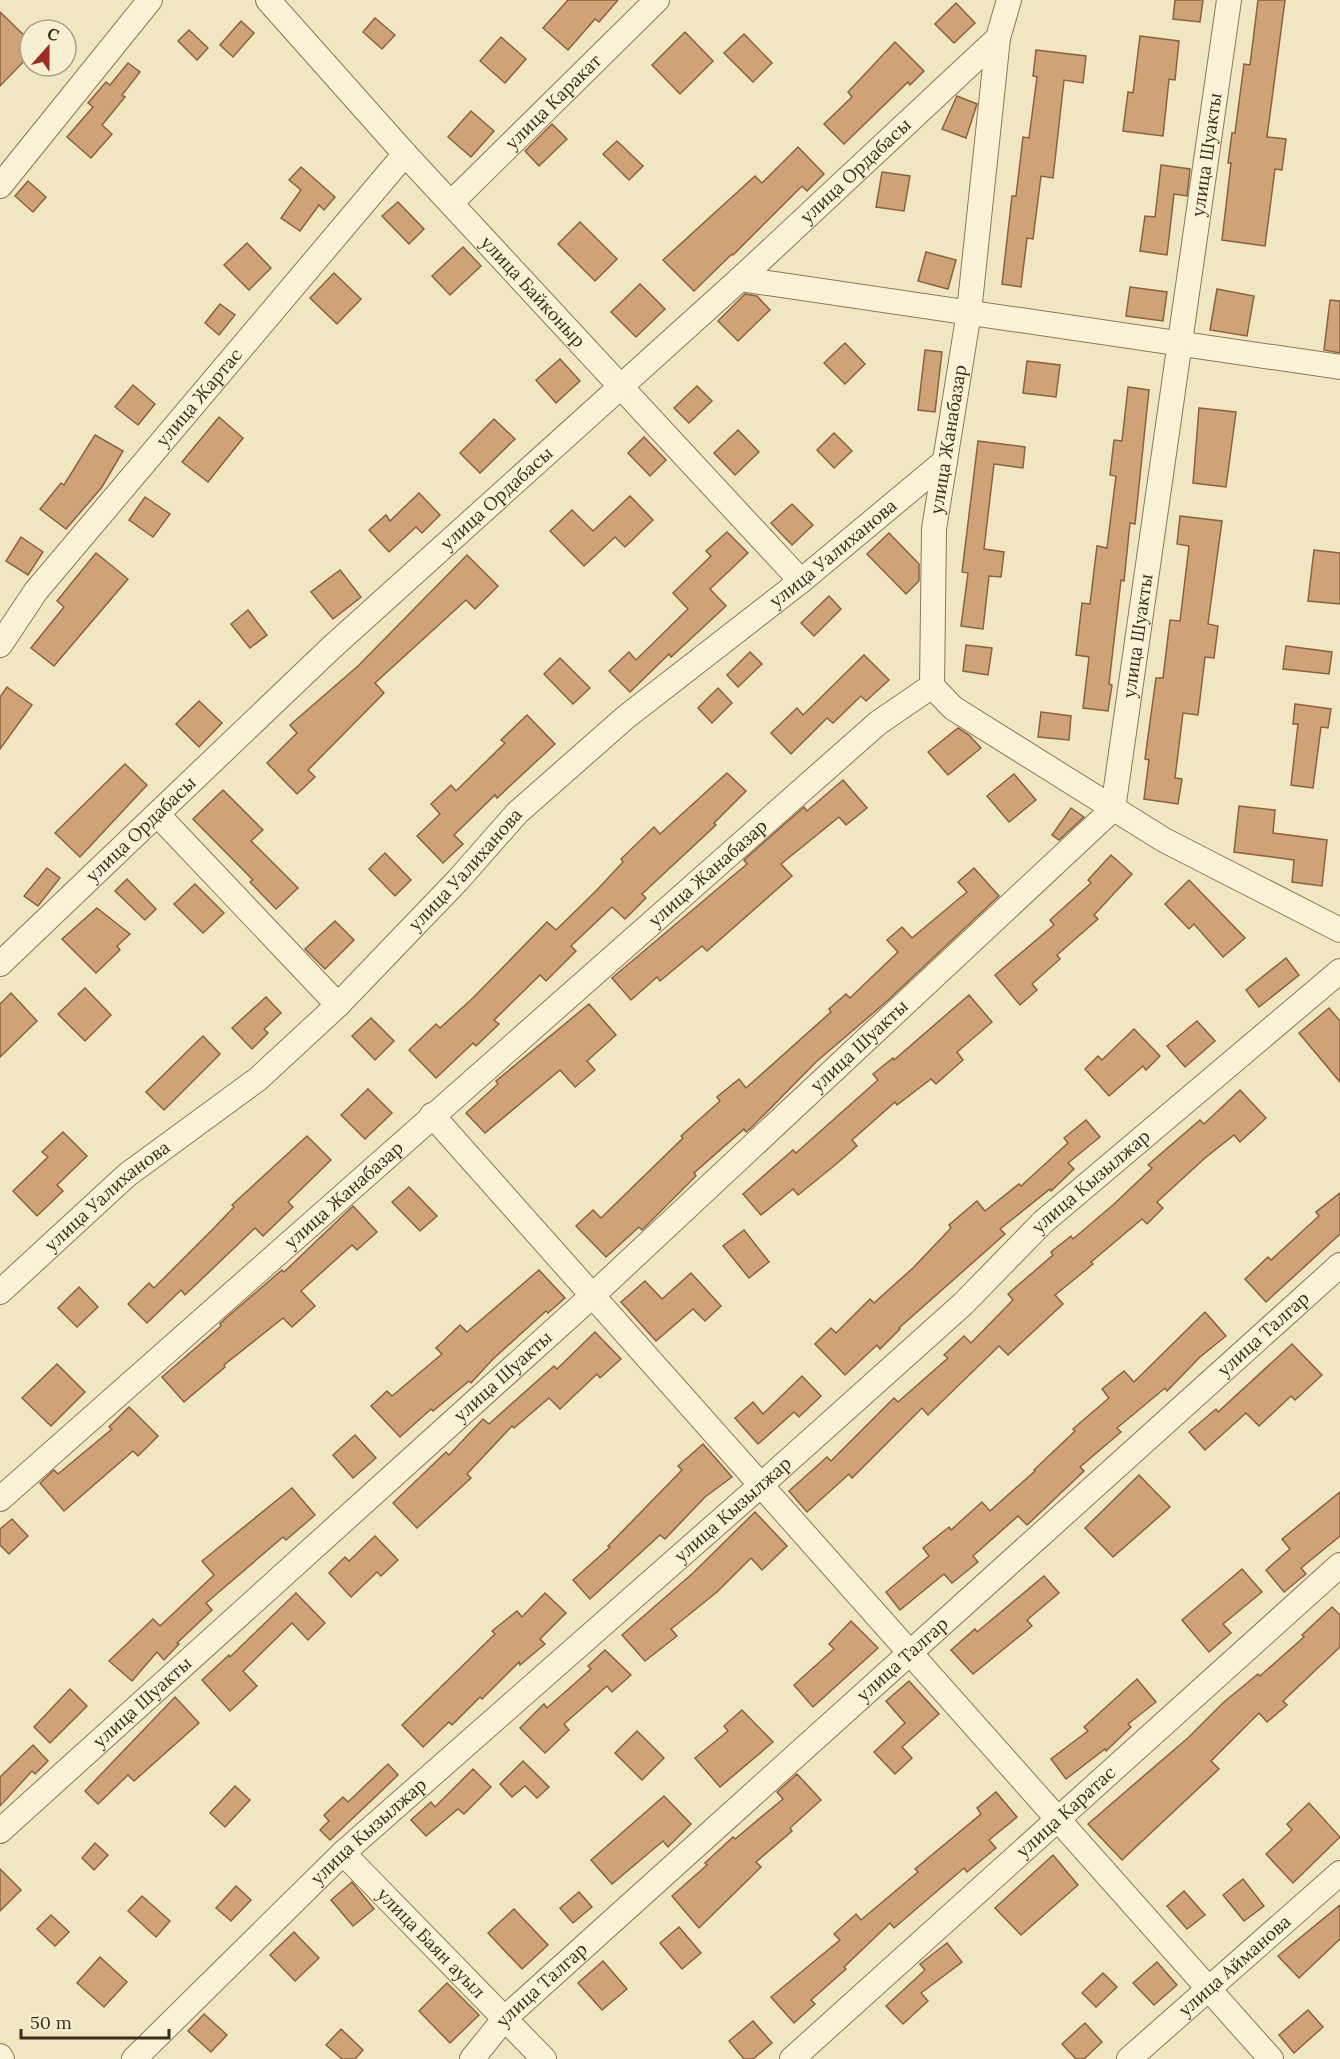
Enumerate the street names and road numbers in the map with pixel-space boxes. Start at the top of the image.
street label: улица Каракат [500,49,606,154]
street label: улица Шуакты [1186,91,1227,218]
street label: улица Ордабасы [795,113,916,228]
street label: улица Байконыр [476,231,590,352]
street label: улица Жартас [151,343,247,451]
street label: улица Жанабазар [925,363,971,516]
street label: улица Ордабасы [436,441,558,555]
street label: улица Уалиханова [765,494,901,612]
street label: улица Шуакты [1117,572,1158,699]
street label: улица Ордабасы [81,771,201,887]
street label: улица Уалиханова [403,803,527,935]
street label: улица Жанабазар [644,814,772,931]
street label: улица Шуакты [806,995,913,1097]
street label: улица Кызылжар [1026,1124,1155,1238]
street label: улица Уалиханова [40,1136,174,1256]
street label: улица Жанабазар [279,1136,408,1253]
street label: улица Талгар [1213,1286,1314,1381]
street label: улица Шуакты [449,1326,557,1427]
street label: улица Кызылжар [669,1451,796,1567]
street label: улица Талгар [852,1612,953,1706]
street label: улица Шуакты [88,1651,196,1752]
street label: улица Каратас [1011,1761,1120,1862]
street label: улица Кызылжар [306,1773,431,1889]
street label: улица Баян ауыл [372,1883,490,2003]
street label: улица Айманова [1174,1910,1295,2021]
street label: улица Талгар [490,1937,592,2031]

